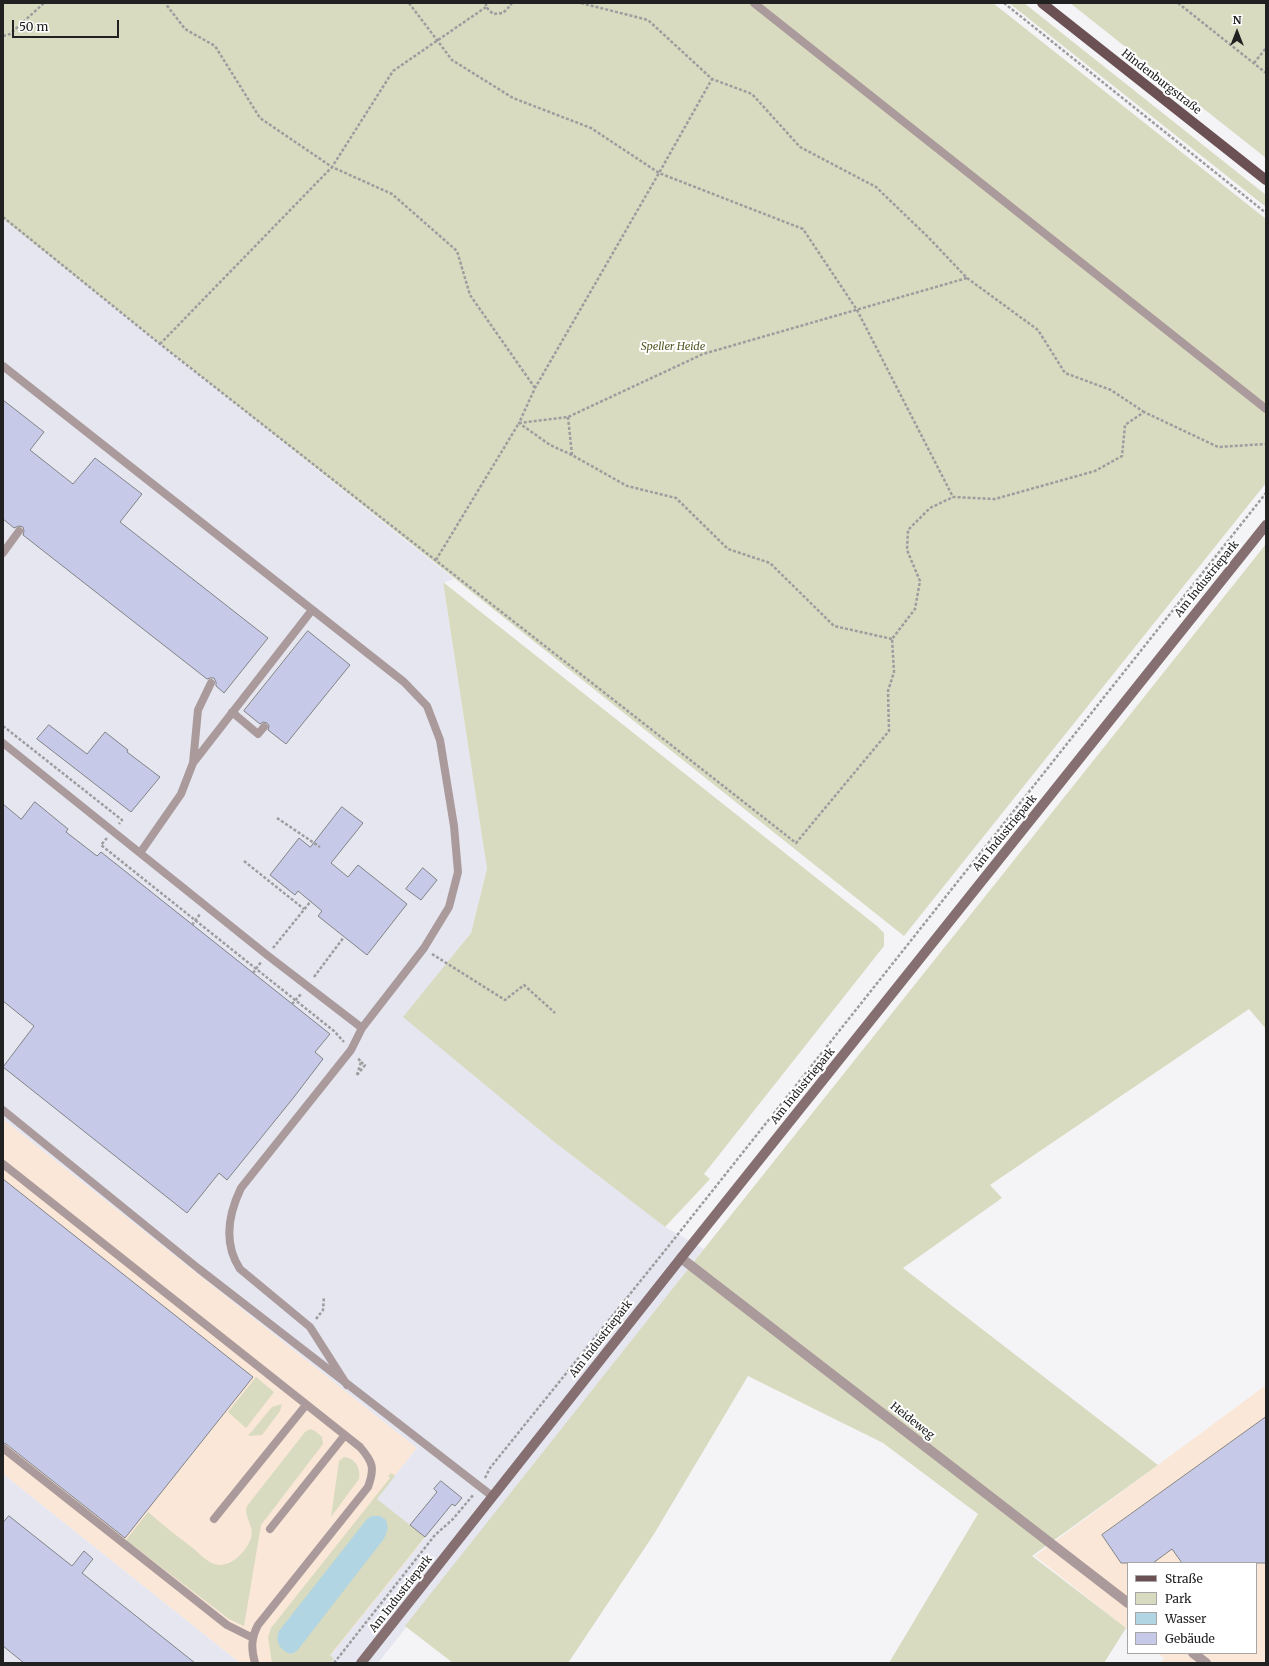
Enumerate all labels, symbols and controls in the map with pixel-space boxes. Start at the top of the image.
scale bar [14,12,121,38]
north arrow [1217,12,1257,52]
text: N [1233,13,1241,27]
text: 50 m [19,19,48,34]
street label: Hindenburgstraße [1118,47,1204,117]
park label: Speller Heide [641,340,705,354]
street label: Am Industriepark [1172,538,1242,620]
street label: Am Industriepark [970,792,1040,874]
street label: Am Industriepark [768,1045,838,1127]
street label: Am Industriepark [567,1298,635,1380]
street label: Heideweg [887,1400,937,1442]
street label: Am Industriepark [367,1553,435,1635]
legend [1127,1562,1257,1654]
text: Straße [1165,1571,1203,1586]
text: Park [1165,1591,1192,1606]
text: Wasser [1165,1611,1206,1626]
text: Gebäude [1165,1631,1215,1646]

